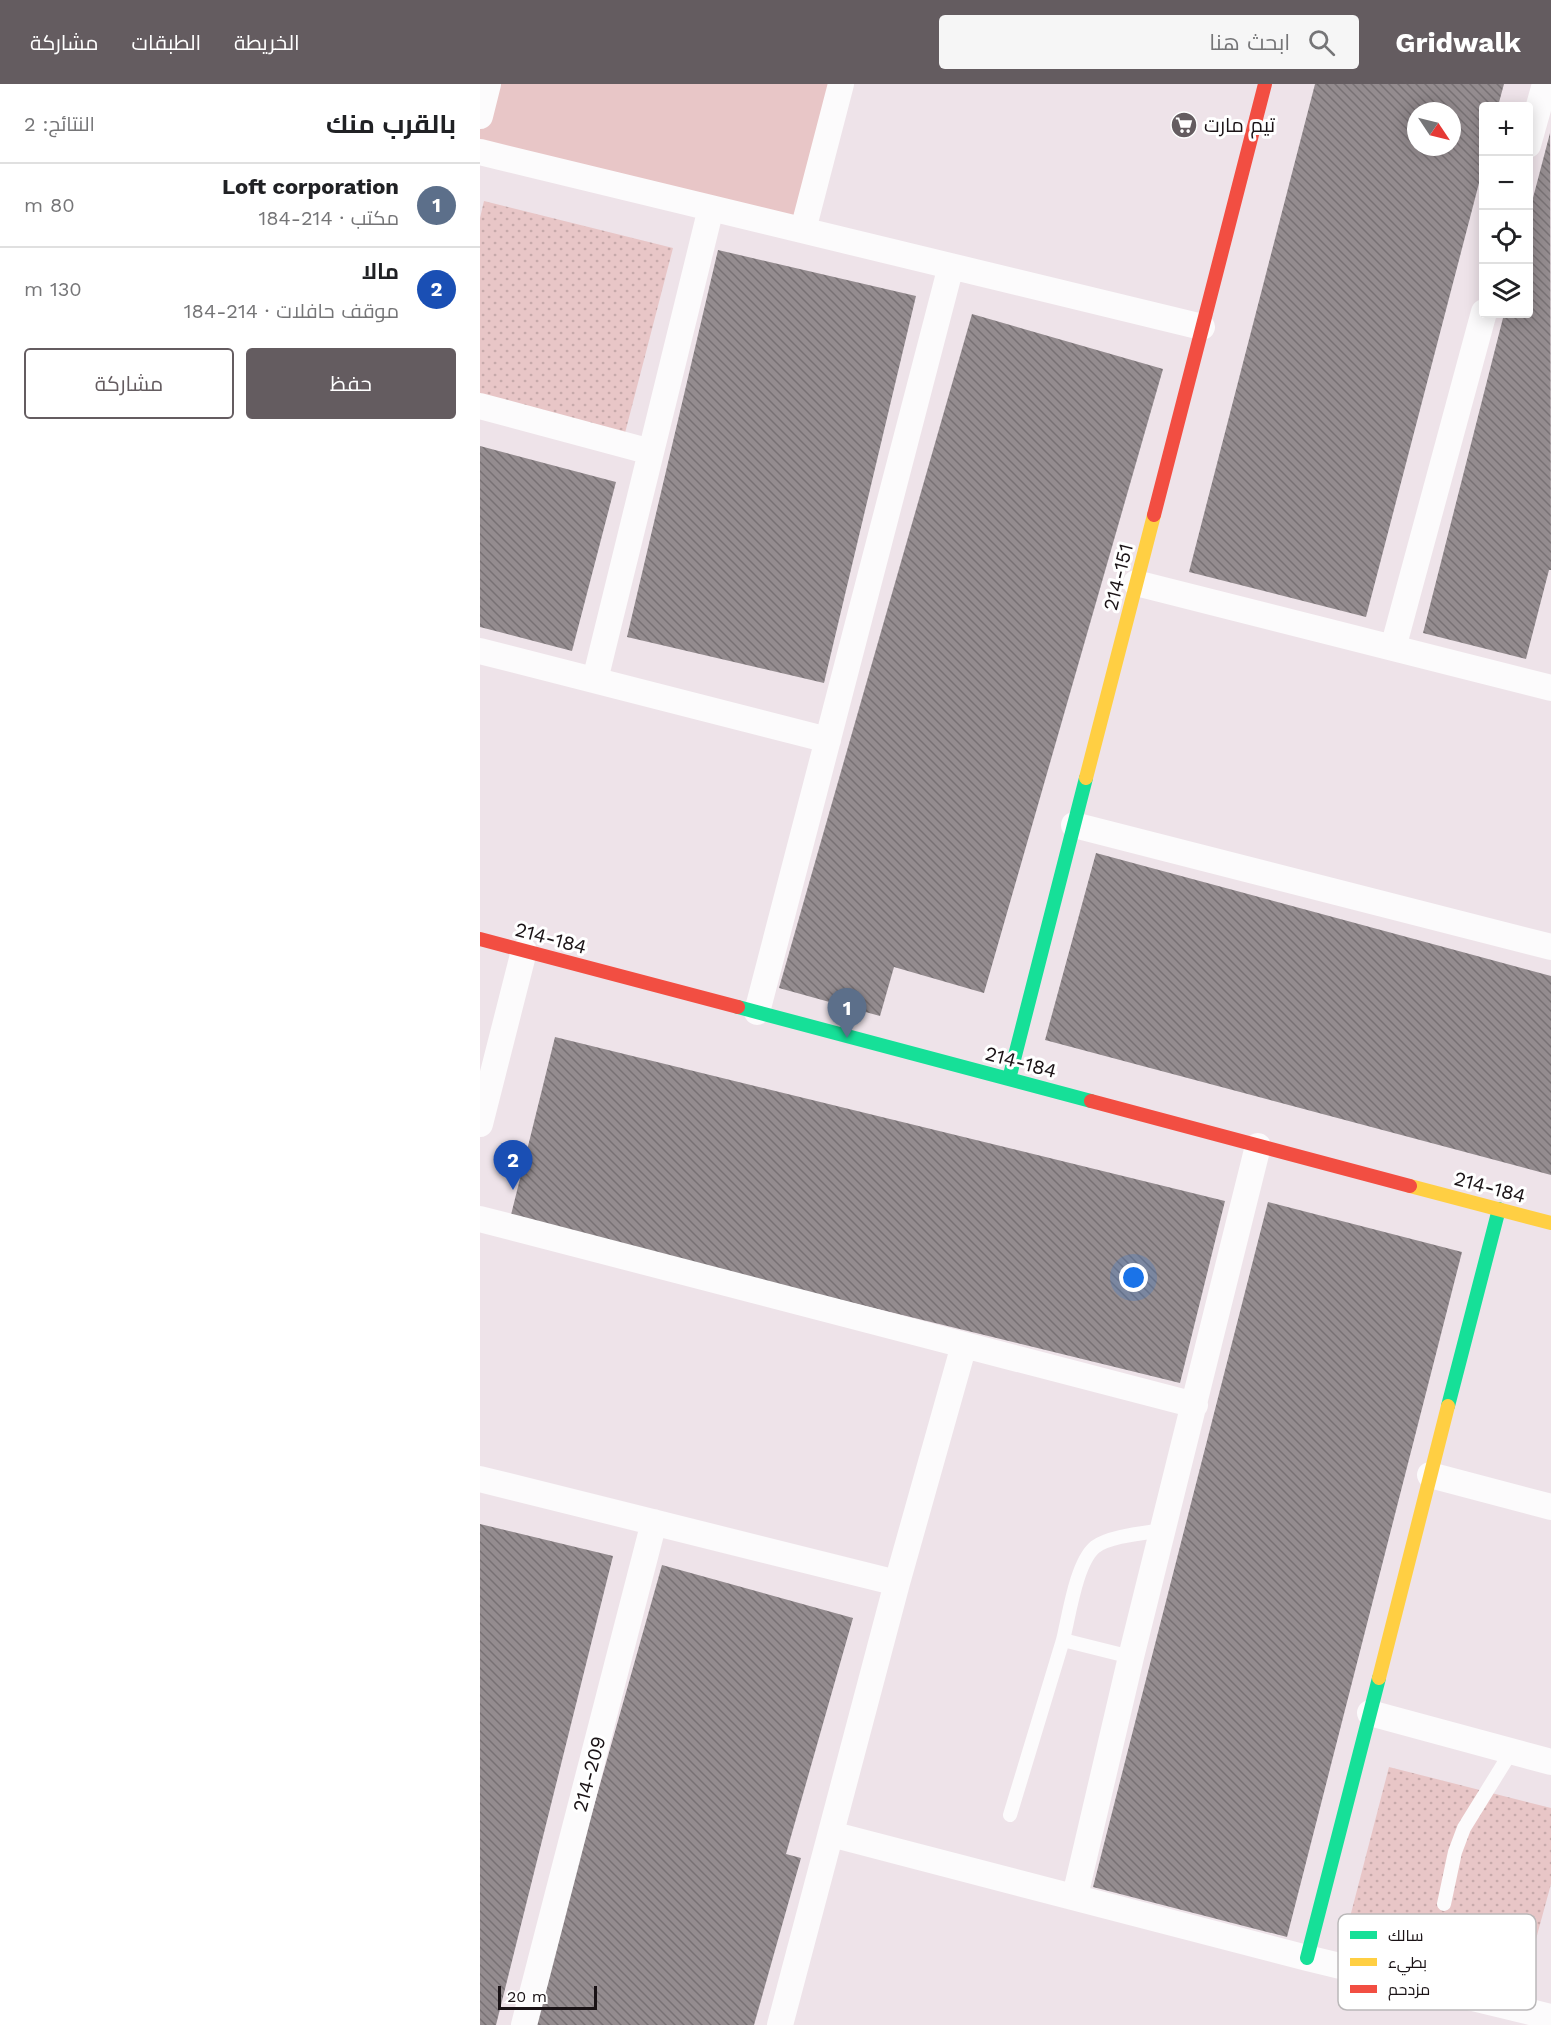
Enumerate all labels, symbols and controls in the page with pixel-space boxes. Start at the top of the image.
search box [939,15,1359,69]
icon: search [1305,26,1338,59]
text: Gridwalk [1395,26,1521,59]
text: مشاركة [30,30,99,55]
text: الطبقات [132,30,201,55]
text: الخريطة [234,30,300,55]
text: ابحث هنا [1209,30,1290,55]
north arrow [1407,102,1461,156]
map controls [1479,102,1533,318]
button: + [1479,102,1533,156]
text: بالقرب منك [326,109,456,139]
supermarket icon: تيم مارت [1169,110,1199,140]
text: النتائج: 2 [24,112,95,136]
place label: تيم مارت [1204,113,1276,139]
button: − [1479,156,1533,210]
text: Loft corporation [222,174,399,199]
text: 80 m [24,193,75,217]
text: 1 [432,193,441,217]
text: مكتب · 214-184 [258,206,399,230]
button: locate [1479,210,1533,264]
text: مالا [362,259,399,284]
button: layers [1479,264,1533,318]
text: 130 m [24,277,82,301]
text: 2 [431,277,442,301]
text: موقف حافلات · 214-184 [184,299,399,323]
button: مشاركة [24,348,234,419]
button: حفظ [246,348,456,419]
street label: 214-151 [1098,541,1138,613]
street label: 214-184 [512,917,590,959]
pin: 1 [828,988,866,1038]
street label: 214-184 [982,1041,1060,1083]
pin: 2 [494,1140,532,1190]
street label: 214-184 [1451,1166,1529,1208]
your location [1119,1263,1148,1292]
street label: 214-209 [567,1733,611,1815]
legend [1338,1914,1536,2010]
text: سالك [1388,1926,1423,1945]
text: بطيء [1388,1953,1427,1976]
text: مزدحم [1388,1980,1430,2001]
scale bar [498,1983,597,2010]
text: 20 m [507,1987,547,2006]

